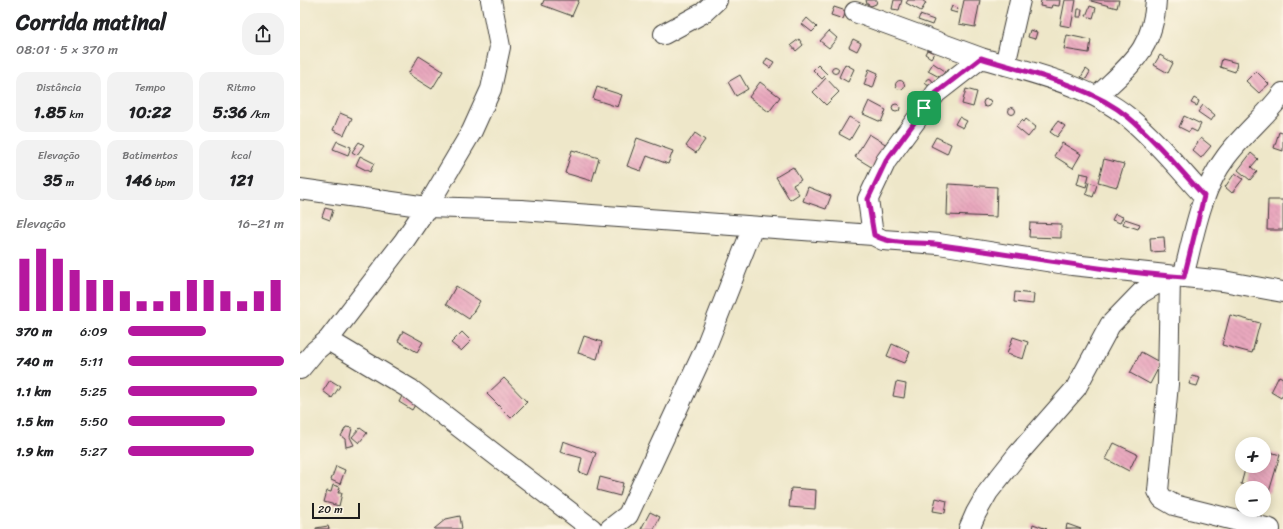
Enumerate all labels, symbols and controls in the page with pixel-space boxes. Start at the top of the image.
text: Corrida matinal [16,3,166,42]
button: share [242,13,284,55]
text: 08:01 · 5 × 370 m [16,38,118,61]
text: Distância [36,78,81,97]
text: Tempo [135,78,165,97]
text: Ritmo [227,78,256,97]
pin [907,91,941,125]
text: 1.85 [34,97,67,127]
text: 10:22 [129,97,171,127]
text: 5:36 [213,97,247,127]
icon: arrive [913,97,935,119]
text: km [67,105,84,124]
text: /km [247,105,270,124]
text: Elevação [38,146,80,165]
text: Batimentos [122,146,178,165]
text: kcal [231,146,251,165]
text: 35 [43,165,63,195]
text: 146 [125,165,152,195]
text: 121 [229,165,254,195]
text: m [63,173,74,192]
text: bpm [152,173,175,192]
text: Elevação [16,212,66,235]
text: 16–21 m [237,212,284,235]
text: 370 m [16,320,52,343]
text: 6:09 [80,320,108,343]
text: 740 m [16,350,53,373]
text: 5:11 [80,350,103,373]
text: 1.1 km [16,380,51,403]
text: 5:25 [80,380,107,403]
text: 1.5 km [16,410,54,433]
text: 5:50 [80,410,108,433]
map controls [1235,437,1271,517]
button: + [1235,437,1271,473]
text: 1.9 km [16,440,54,463]
text: 5:27 [80,440,107,463]
button: − [1235,481,1271,517]
text: 20 m [318,500,343,519]
scale bar [312,501,360,520]

